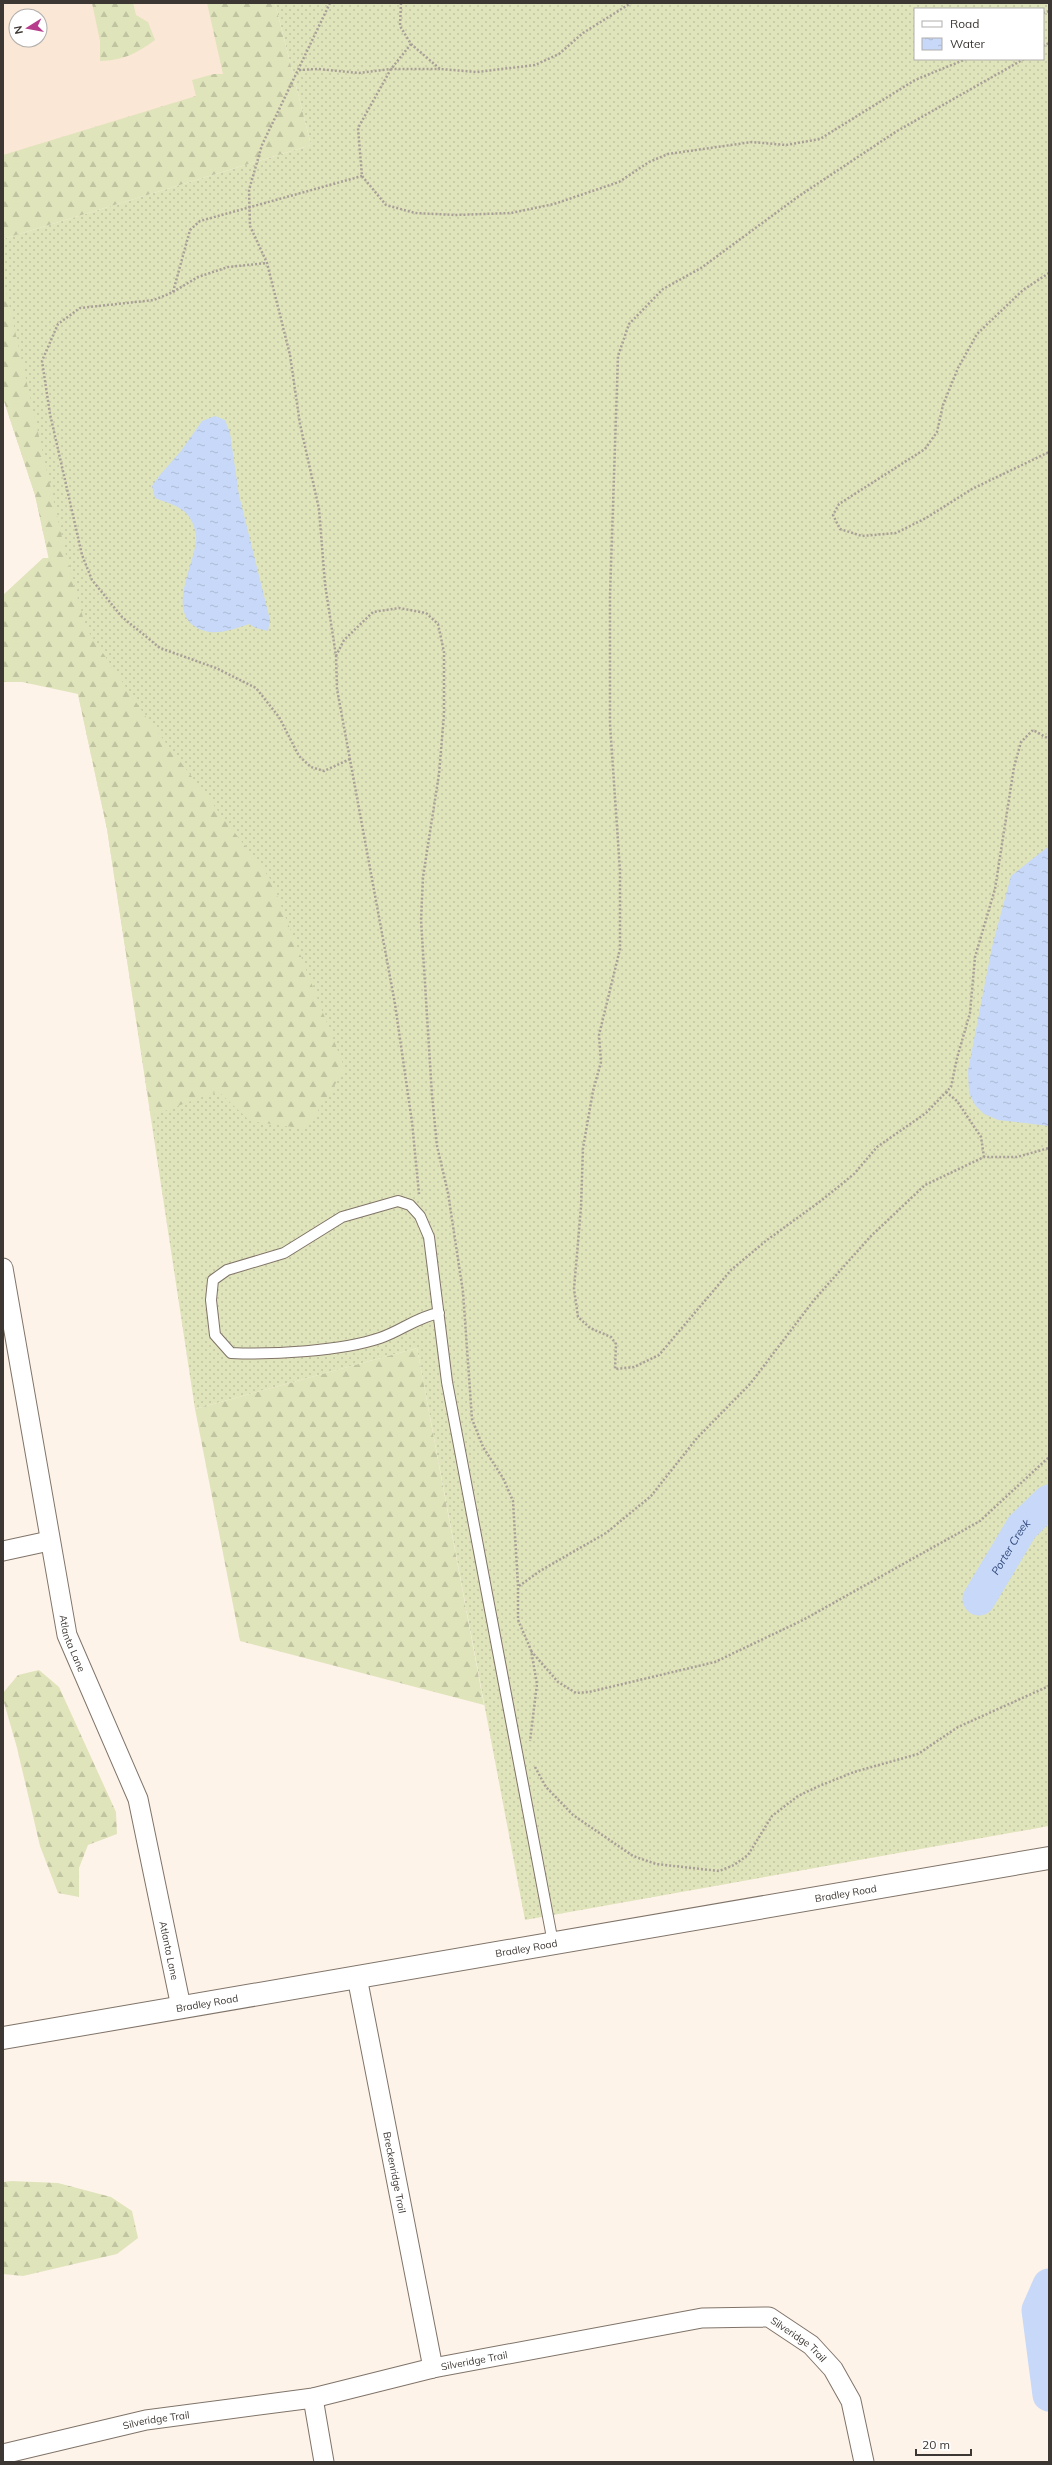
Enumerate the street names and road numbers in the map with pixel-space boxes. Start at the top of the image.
street label: Atlanta Lane [57,1614,89,1674]
street label: Bradley Road [814,1881,878,1905]
street label: Atlanta Lane [157,1920,182,1981]
street label: Bradley Road [494,1936,558,1960]
street label: Bradley Road [175,1991,239,2015]
street label: Breckenridge Trail [381,2130,409,2214]
street label: Silveridge Trail [768,2314,830,2365]
street label: Silveridge Trail [440,2348,509,2373]
street label: Silveridge Trail [121,2408,190,2432]

